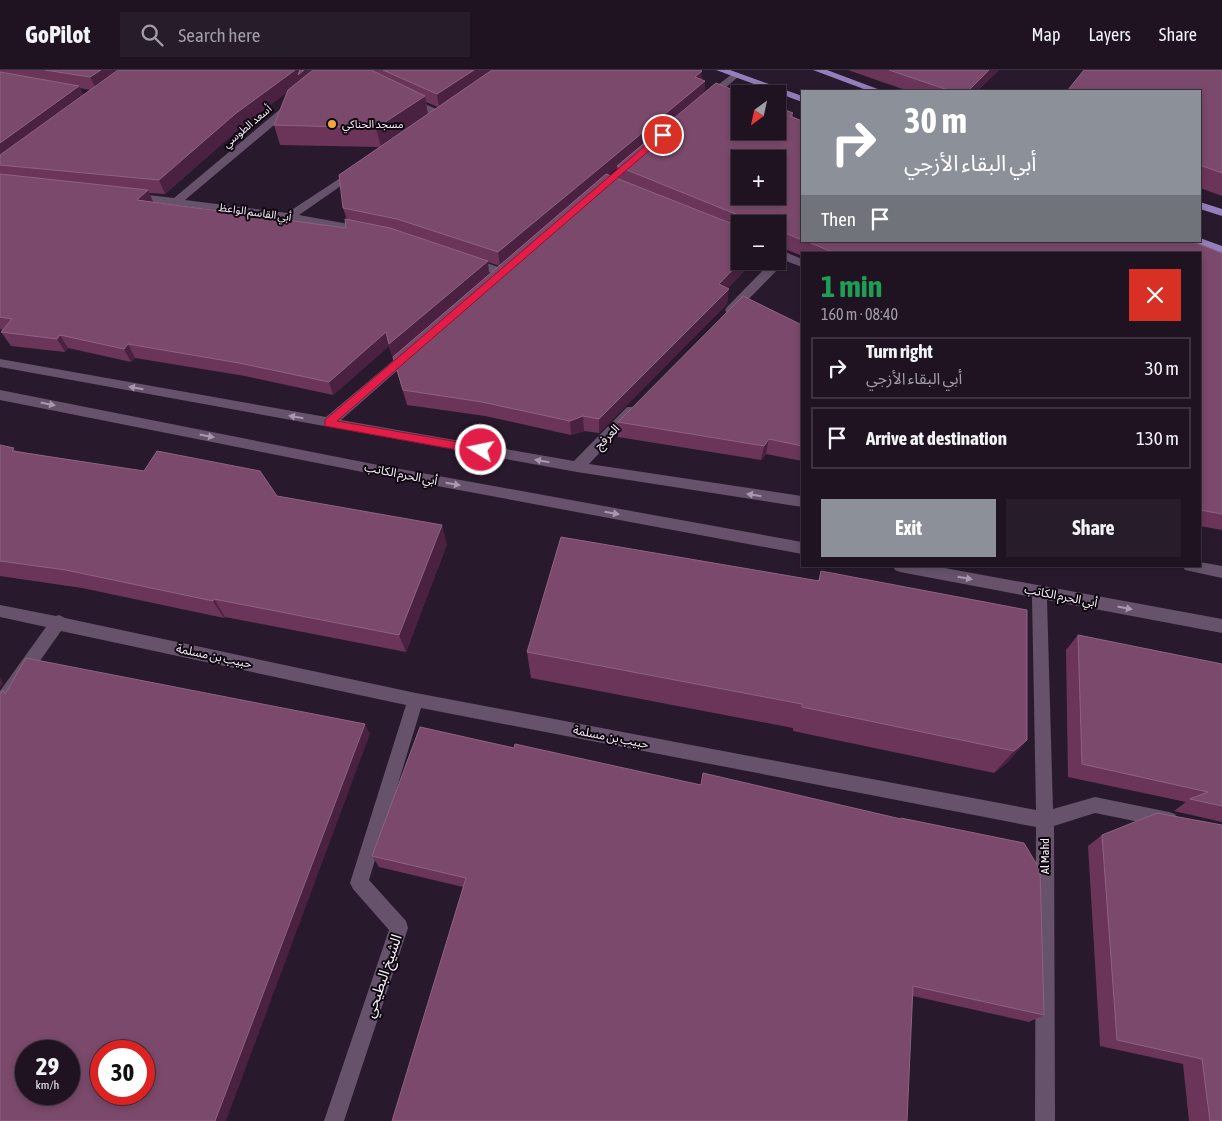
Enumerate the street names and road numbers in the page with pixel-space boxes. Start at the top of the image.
street label: أسعد الطوسي [220,102,276,152]
street label: أبي القاسم الواعظ [217,201,293,227]
street label: العرفج [592,421,624,454]
street label: أبي الحرم الكاتب [363,460,439,491]
street label: أبي الحرم الكاتب [1023,582,1099,613]
street label: حبيب بن مسلمة [175,641,253,671]
street label: حبيب بن مسلمة [572,723,650,751]
street label: Al Mahd [1038,838,1052,874]
street label: الشيخ البطيحي [360,932,409,1021]

